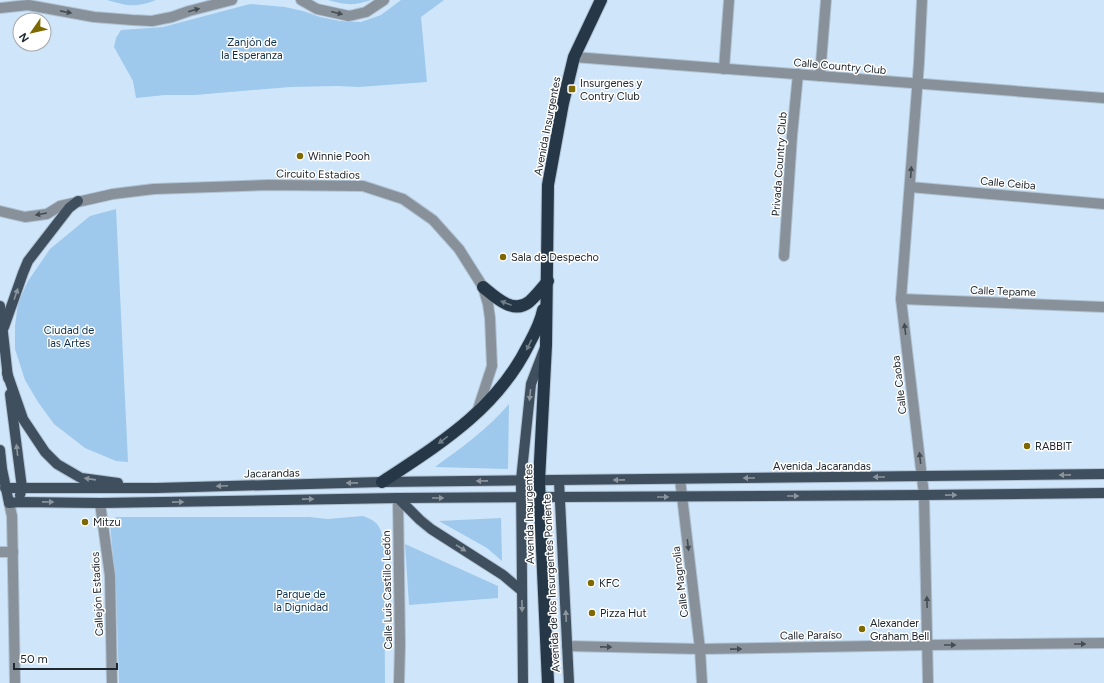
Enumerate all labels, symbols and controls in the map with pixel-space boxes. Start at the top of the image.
one-way arrow [188,6,200,12]
one-way arrow [60,9,72,15]
one-way arrow [331,10,343,16]
north arrow [12,12,52,52]
text: N [16,30,32,44]
park label: Zanjón de la Esperanza [221,36,283,62]
street label: Calle Country Club [793,56,887,77]
street label: Avenida Insurgentes [532,76,563,177]
place label: Insurgenes y Contry Club [580,77,643,103]
marker: Insurgenes y Contry Club [567,84,577,94]
street label: Privada Country Club [769,111,790,217]
place label: Winnie Pooh [308,150,370,163]
marker: Winnie Pooh [295,151,305,161]
one-way arrow [908,166,915,178]
street label: Circuito Estadios [276,167,360,182]
street label: Calle Ceiba [980,175,1036,192]
one-way arrow [35,212,48,218]
place label: Sala de Despecho [511,251,599,264]
marker: Sala de Despecho [498,252,508,262]
street label: Calle Tepame [970,284,1036,299]
one-way arrow [13,287,19,299]
one-way arrow [499,299,511,305]
one-way arrow [902,323,908,335]
park label: Ciudad de las Artes [44,324,94,350]
one-way arrow [526,339,532,350]
street label: Calle Caoba [889,355,910,415]
one-way arrow [527,389,533,401]
one-way arrow [438,436,449,445]
place label: RABBIT [1035,440,1072,453]
marker: RABBIT [1022,441,1032,451]
one-way arrow [14,444,20,456]
one-way arrow [917,452,924,464]
street label: Avenida Jacarandas [773,460,871,473]
street label: Avenida Insurgentes [522,464,537,564]
street label: Jacarandas [244,467,300,480]
one-way arrow [1058,472,1071,478]
one-way arrow [872,474,885,480]
one-way arrow [742,475,755,481]
one-way arrow [84,476,96,482]
one-way arrow [612,477,625,483]
one-way arrow [475,478,488,484]
one-way arrow [345,480,358,486]
one-way arrow [215,483,228,489]
one-way arrow [945,492,958,498]
one-way arrow [787,493,800,499]
street label: Avenida de los Insurgentes Poniente [540,494,563,672]
one-way arrow [657,494,670,500]
one-way arrow [432,495,445,501]
one-way arrow [302,496,315,502]
one-way arrow [42,499,55,505]
one-way arrow [172,499,185,505]
place label: Mitzu [93,516,121,529]
marker: Mitzu [80,517,90,527]
street label: Calle Luis Castillo Ledón [380,530,395,650]
one-way arrow [685,539,691,551]
one-way arrow [455,544,467,551]
street label: Calle Magnolia [670,546,691,618]
street label: Callejón Estadios [89,551,106,636]
place label: KFC [599,577,620,590]
marker: KFC [586,578,596,588]
park label: Parque de la Dignidad [274,588,328,614]
one-way arrow [923,596,930,608]
one-way arrow [519,600,525,613]
place label: Pizza Hut [600,607,647,620]
marker: Pizza Hut [587,608,597,618]
one-way arrow [563,609,569,622]
place label: Alexander Graham Bell [870,617,929,643]
marker: Alexander Graham Bell [857,624,867,634]
street label: Calle Paraíso [780,628,842,643]
one-way arrow [1074,641,1087,647]
one-way arrow [944,642,957,648]
one-way arrow [600,644,613,650]
scale bar [14,645,117,671]
one-way arrow [730,645,742,652]
text: 50 m [20,652,48,666]

